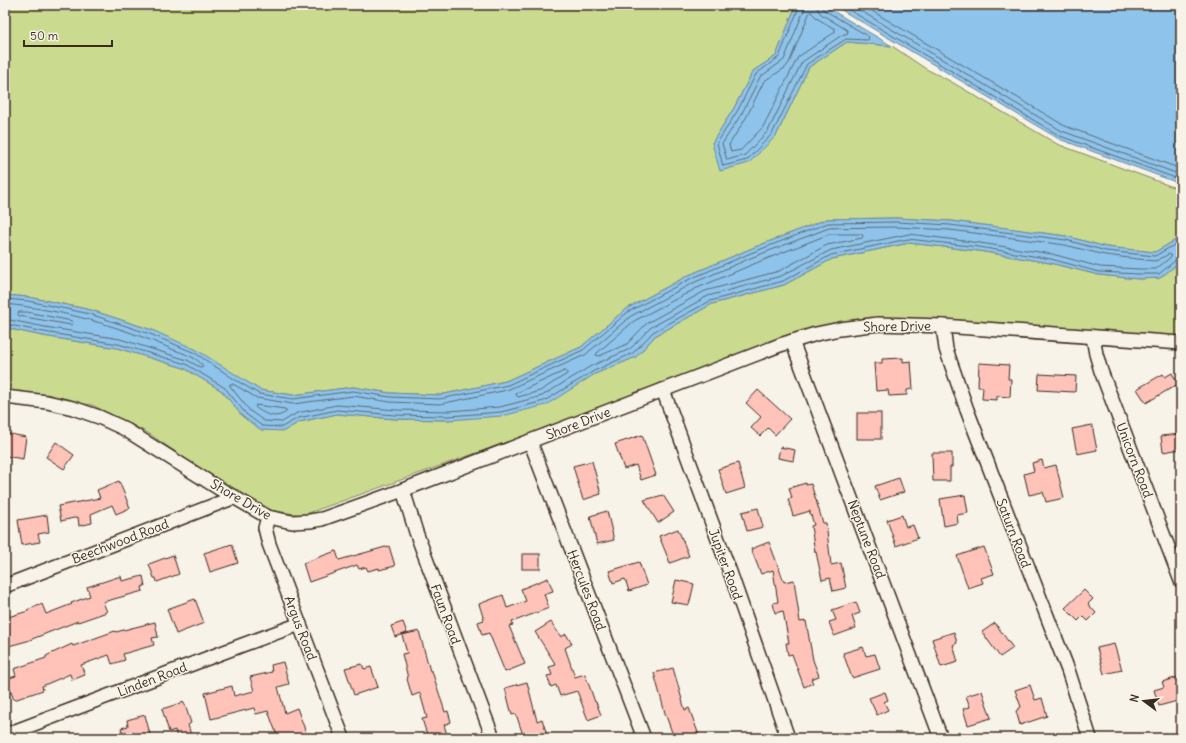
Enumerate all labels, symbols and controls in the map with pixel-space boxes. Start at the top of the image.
scale bar [24,22,112,48]
text: 50 m [30,28,59,43]
street label: Shore Drive [863,317,931,336]
street label: Shore Drive [543,403,613,444]
street label: Unicorn Road [1112,420,1157,501]
street label: Shore Drive [207,475,274,524]
street label: Saturn Road [993,496,1035,571]
street label: Neptune Road [844,497,890,581]
street label: Beechwood Road [69,515,171,568]
street label: Jupiter Road [705,526,746,602]
street label: Hercules Road [563,547,610,633]
street label: Faun Road [427,582,464,647]
street label: Argus Road [280,593,321,663]
street label: Linden Road [115,658,190,701]
north arrow [1124,681,1164,721]
text: N [1127,693,1142,704]

